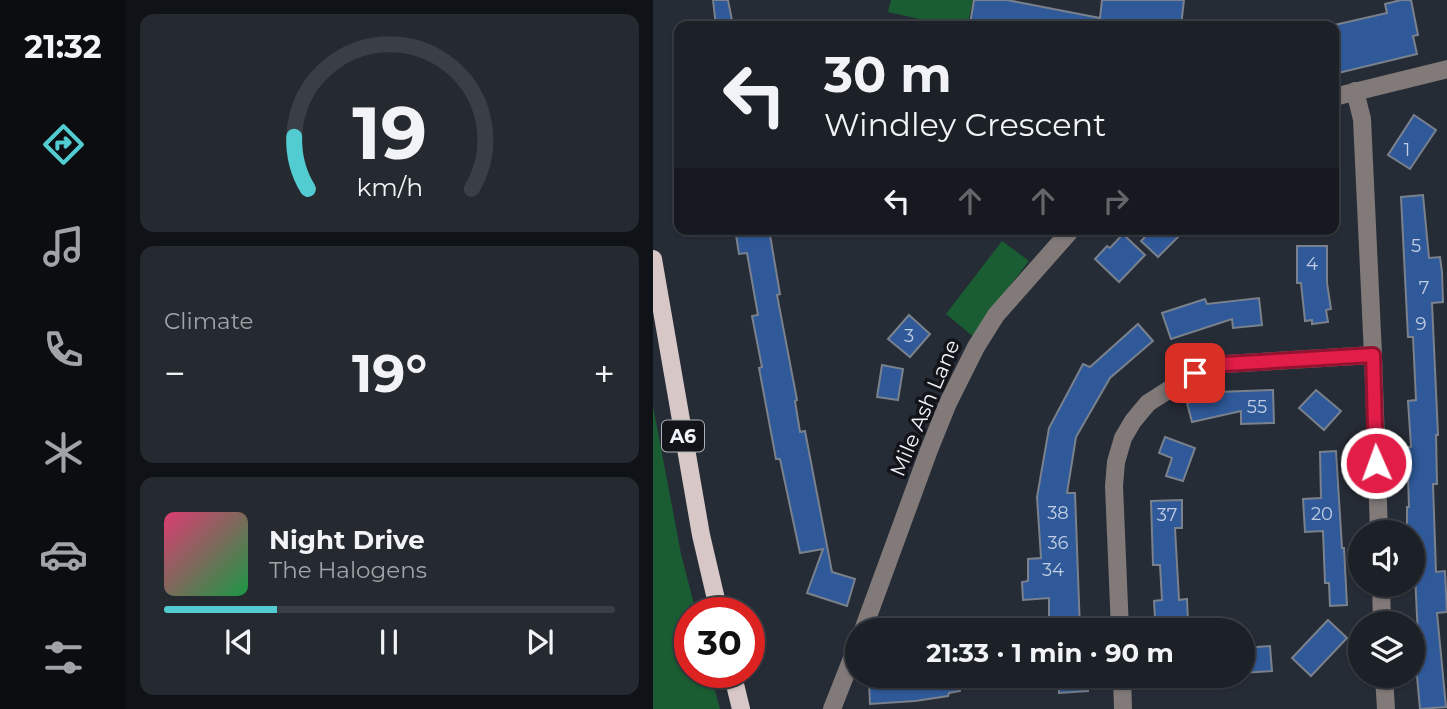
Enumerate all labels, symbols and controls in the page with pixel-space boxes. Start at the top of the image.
text: 21:32 [24,27,102,66]
text: 30 m [824,45,952,104]
icon: left [709,49,800,140]
text: 19 [352,89,427,177]
text: Windley Crescent [824,105,1106,144]
icon: directions [39,120,88,169]
house number: 1 [1404,139,1410,161]
text: km/h [356,172,423,202]
icon: left [878,182,916,220]
icon: ahead [951,182,989,220]
icon: ahead [1024,182,1062,220]
icon: right [1097,182,1135,220]
icon: music [39,222,88,271]
house number: 5 [1411,235,1421,257]
house number: 4 [1306,253,1318,275]
house number: 7 [1419,277,1429,299]
text: Climate [164,307,253,335]
house number: 9 [1416,313,1427,335]
icon: phone [39,325,88,374]
house number: 3 [904,325,914,347]
street label: Mile Ash Lane [884,336,965,480]
text: 19° [352,342,427,405]
pin [1165,343,1225,403]
text: − [164,350,186,397]
text: + [593,350,615,397]
icon: arrive [1176,354,1214,392]
house number: 55 [1247,396,1267,418]
road number: A6 [662,420,704,452]
position arrow [1339,426,1413,500]
icon: climate [39,428,88,477]
house number: 38 [1047,502,1069,524]
house number: 20 [1311,503,1333,525]
house number: 37 [1157,504,1177,526]
map controls [1348,520,1425,688]
button: sound [1348,520,1425,597]
text: Night Drive [269,524,425,556]
icon: car [39,530,88,579]
house number: 36 [1047,532,1069,554]
text: The Halogens [269,556,427,584]
house number: 34 [1042,559,1064,581]
speed limit sign: 30 [674,597,765,688]
button: layers [1348,611,1425,688]
icon: previous [220,623,258,661]
icon: pause [370,623,408,661]
icon: next [521,623,559,661]
icon: filters [39,633,88,682]
text: 21:33 · 1 min · 90 m [926,637,1174,669]

